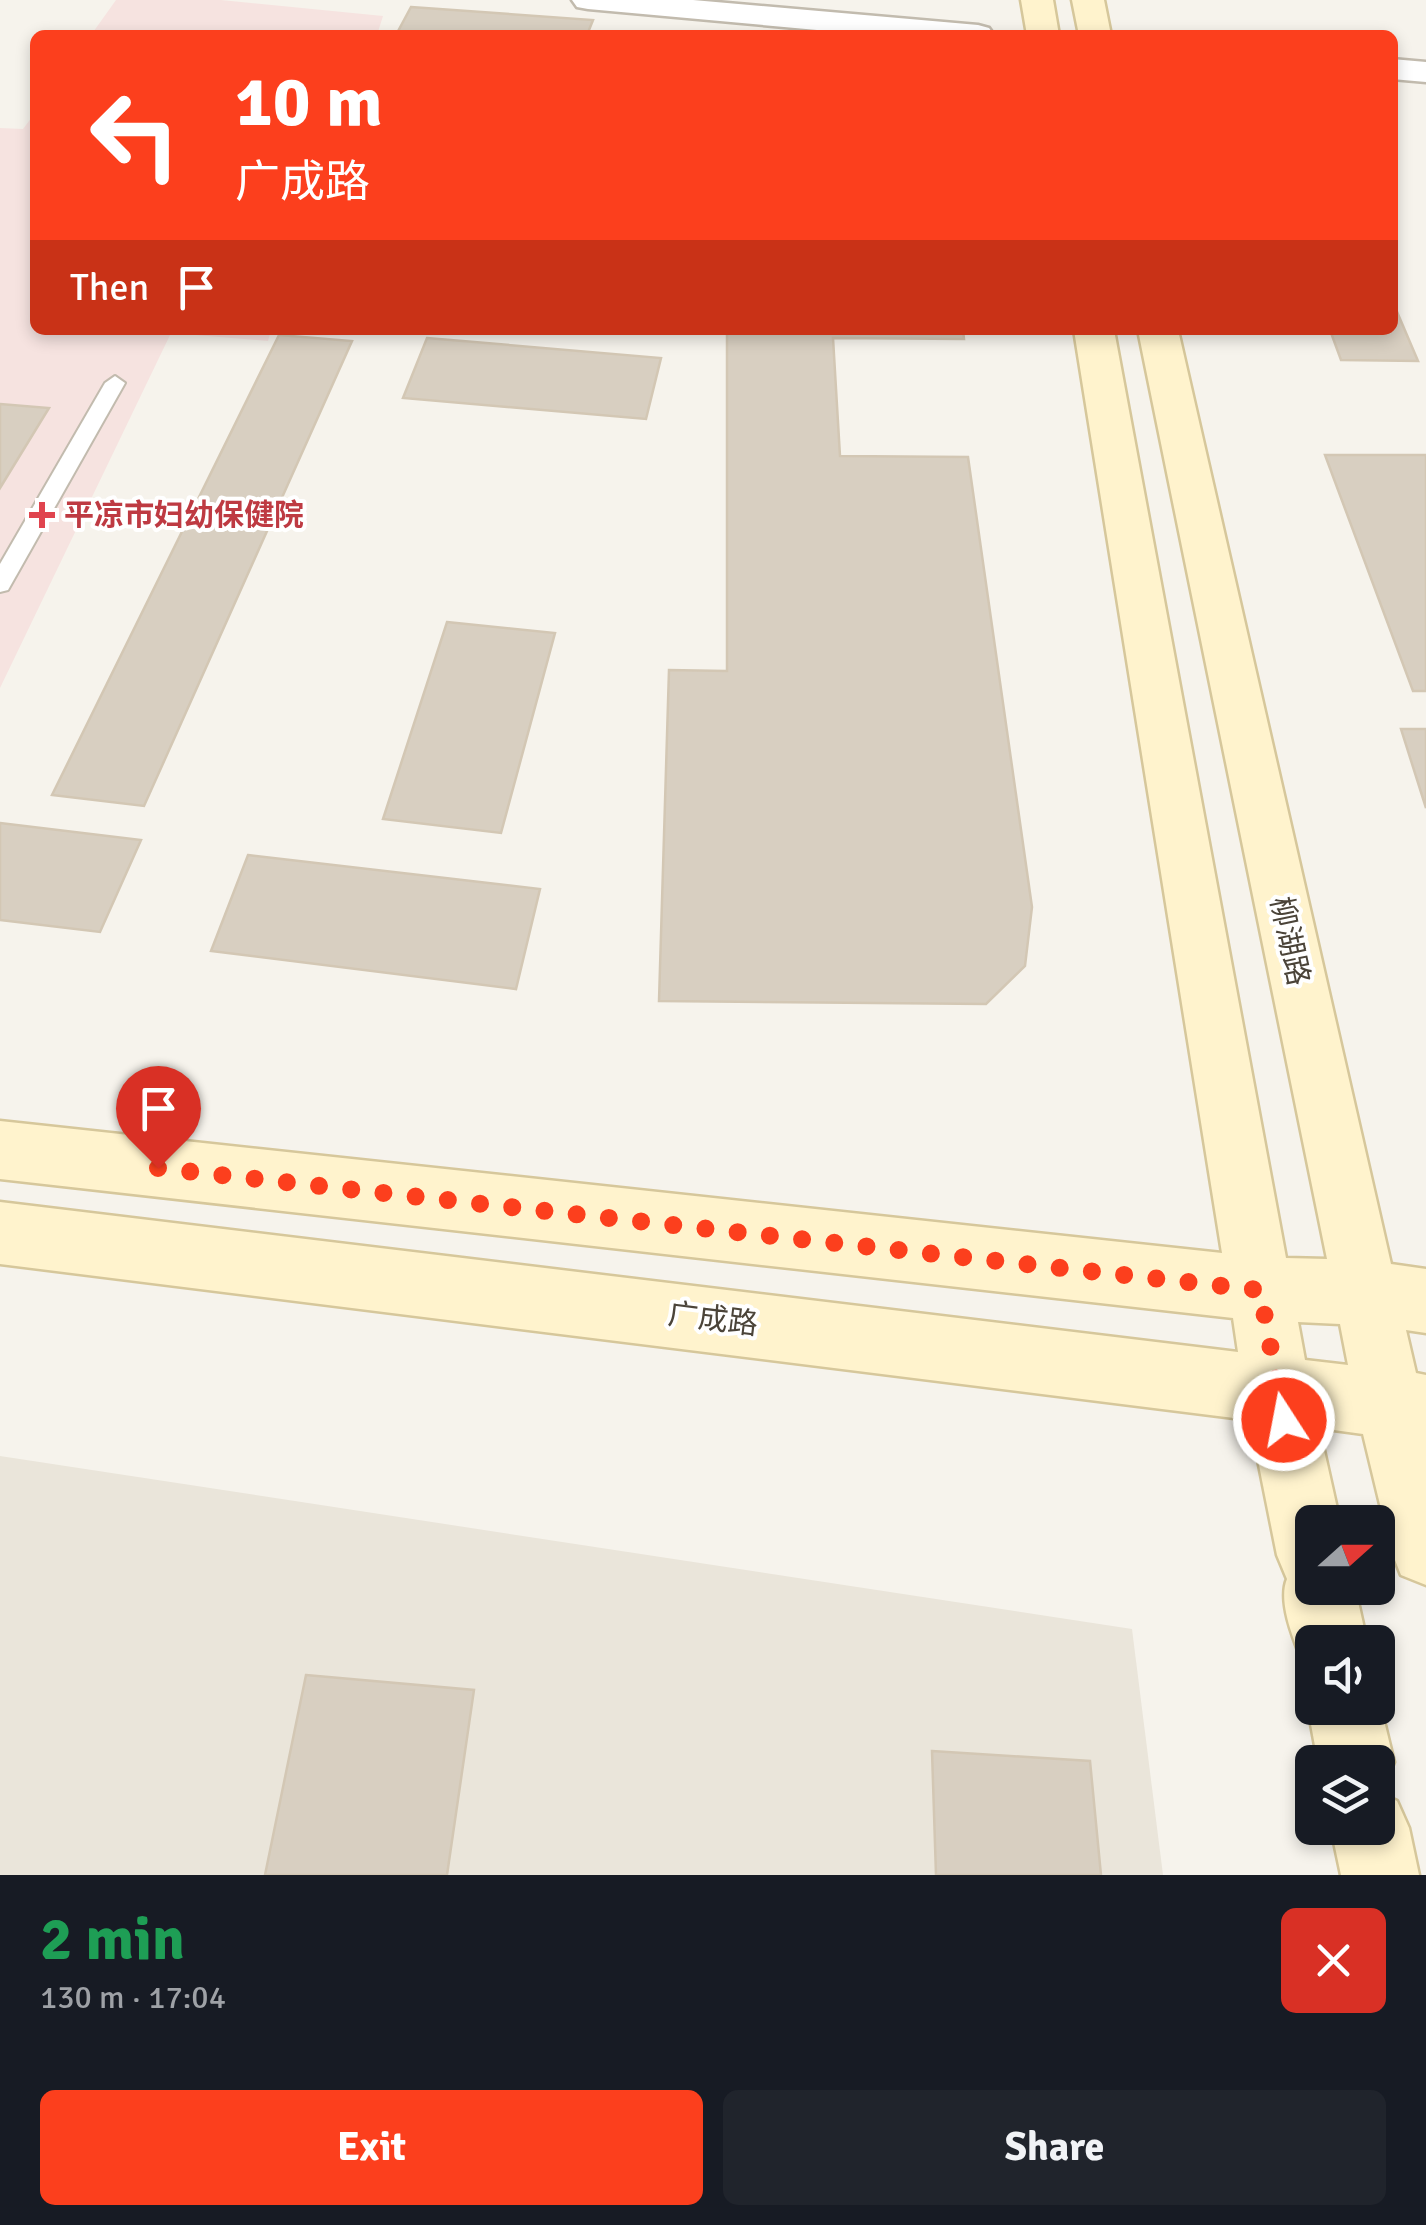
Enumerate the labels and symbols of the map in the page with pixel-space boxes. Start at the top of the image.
place label: 平凉市妇幼保健院 [64,497,304,534]
marker: 平凉市妇幼保健院 [29,502,55,528]
street label: 柳湖路 [1262,893,1317,989]
pin [116,1066,201,1169]
street label: 广成路 [666,1296,760,1343]
position arrow [1232,1368,1336,1472]
north arrow [1295,1505,1395,1605]

